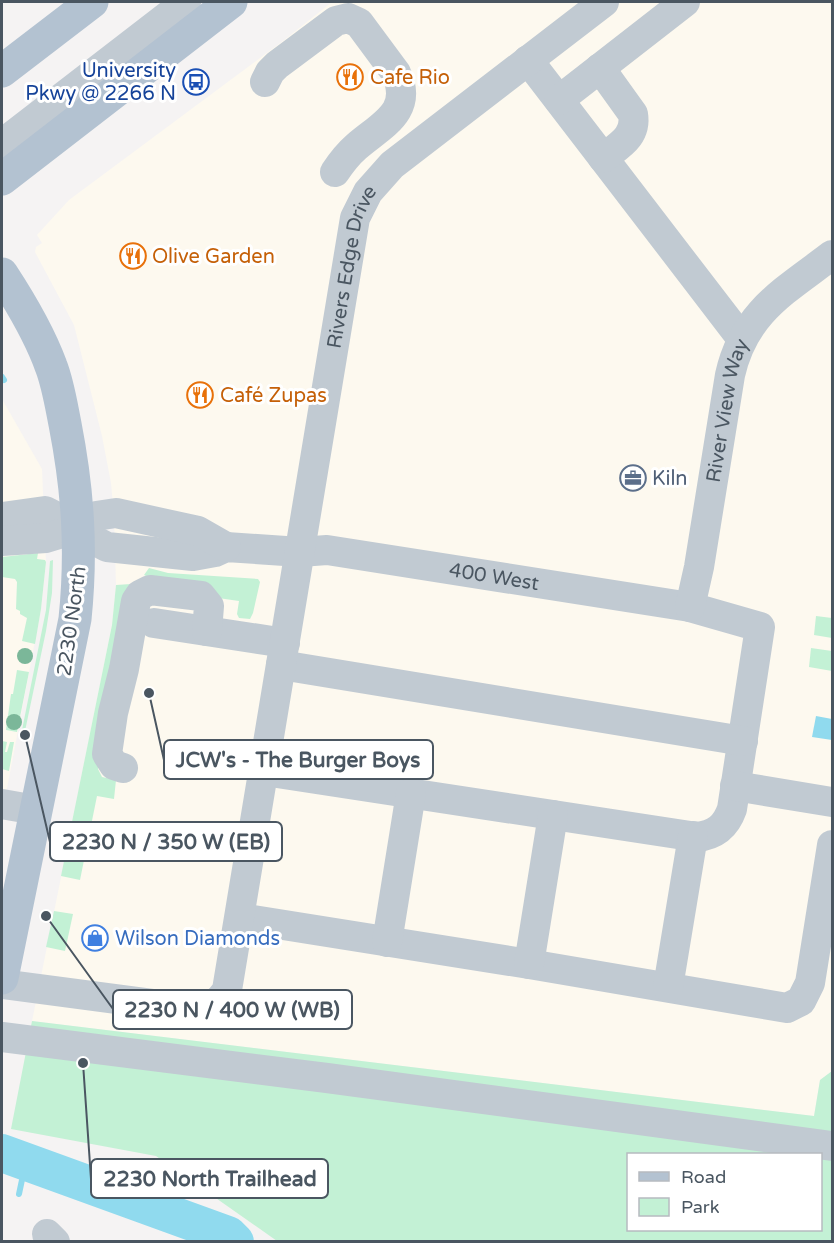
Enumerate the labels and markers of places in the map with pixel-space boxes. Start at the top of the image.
place label: University Pkwy @ 2266 N [25,59,176,106]
restaurant icon: Cafe Rio [335,62,365,92]
place label: Cafe Rio [370,66,450,90]
bus stop icon: University Pkwy @ 2266 N [181,67,211,97]
restaurant icon: Olive Garden [118,241,148,271]
place label: Olive Garden [152,245,275,269]
restaurant icon: Café Zupas [185,380,215,410]
place label: Café Zupas [220,384,327,408]
office icon: Kiln [618,463,648,493]
place label: Kiln [652,467,688,491]
callout: JCW's - The Burger Boys [164,740,433,779]
callout: 2230 N / 350 W (EB) [50,822,282,861]
shop icon: Wilson Diamonds [80,923,110,953]
place label: Wilson Diamonds [115,927,280,951]
callout: 2230 N / 400 W (WB) [113,990,352,1029]
callout: 2230 North Trailhead [91,1159,328,1198]

